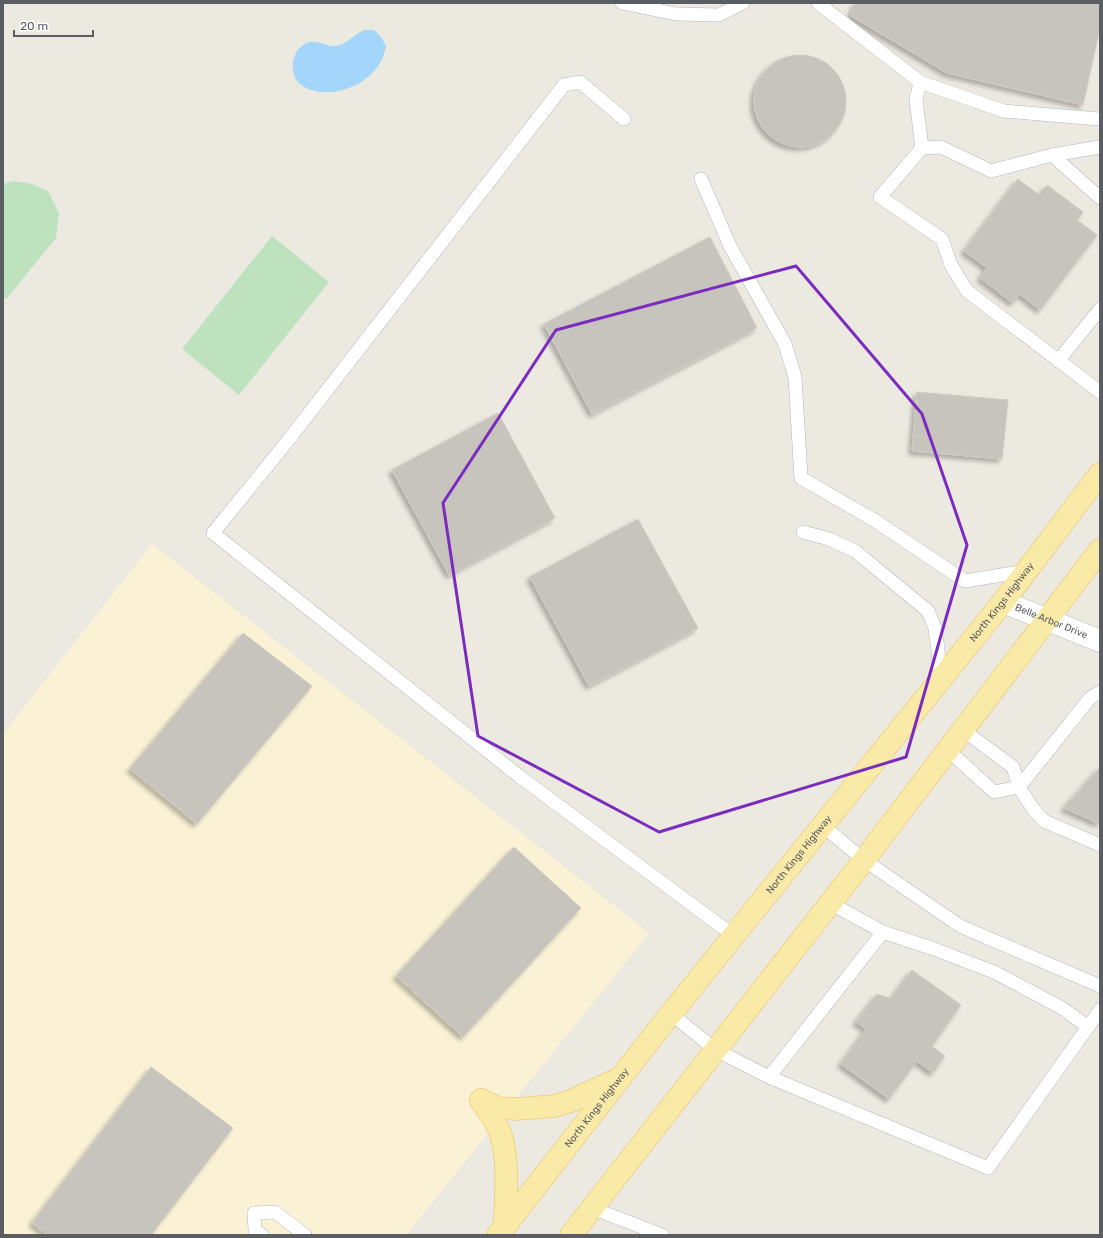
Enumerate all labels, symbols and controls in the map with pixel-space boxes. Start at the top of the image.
scale bar [14,12,93,38]
text: 20 m [20,19,48,33]
street label: North Kings Highway [967,560,1037,644]
street label: Belle Arbor Drive [1013,601,1090,642]
street label: North Kings Highway [764,813,835,896]
street label: North Kings Highway [562,1066,632,1150]

